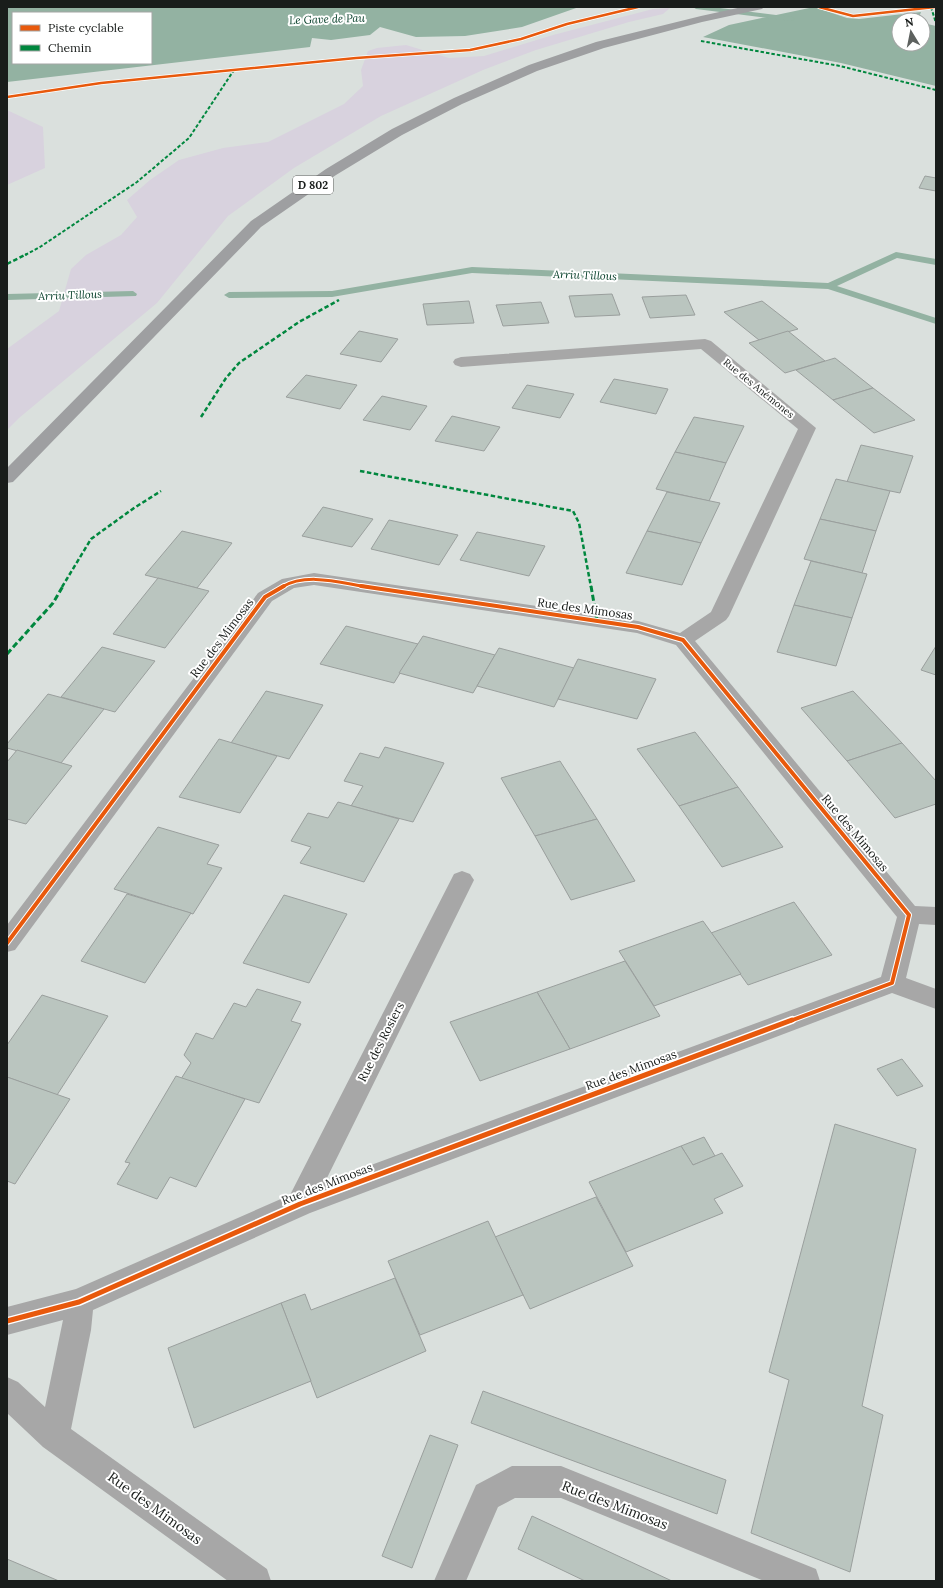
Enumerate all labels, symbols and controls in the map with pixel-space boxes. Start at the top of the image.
water label: Le Gave de Pau [289,11,366,27]
legend [12,12,152,64]
north arrow [891,12,931,52]
text: N [904,14,915,30]
text: Piste cyclable [48,20,124,35]
text: Chemin [48,40,91,55]
road number: D 802 [293,176,333,194]
water label: Arriu Tillous [552,267,617,283]
water label: Arriu Tillous [37,287,102,303]
street label: Rue des Anémones [721,356,797,421]
street label: Rue des Mimosas [187,594,257,681]
street label: Rue des Mimosas [536,594,634,623]
street label: Rue des Mimosas [819,791,892,875]
street label: Rue des Rosiers [354,999,407,1084]
street label: Rue des Mimosas [583,1046,679,1093]
street label: Rue des Mimosas [279,1159,375,1208]
street label: Rue des Mimosas [104,1468,206,1548]
street label: Rue des Mimosas [559,1476,671,1534]

